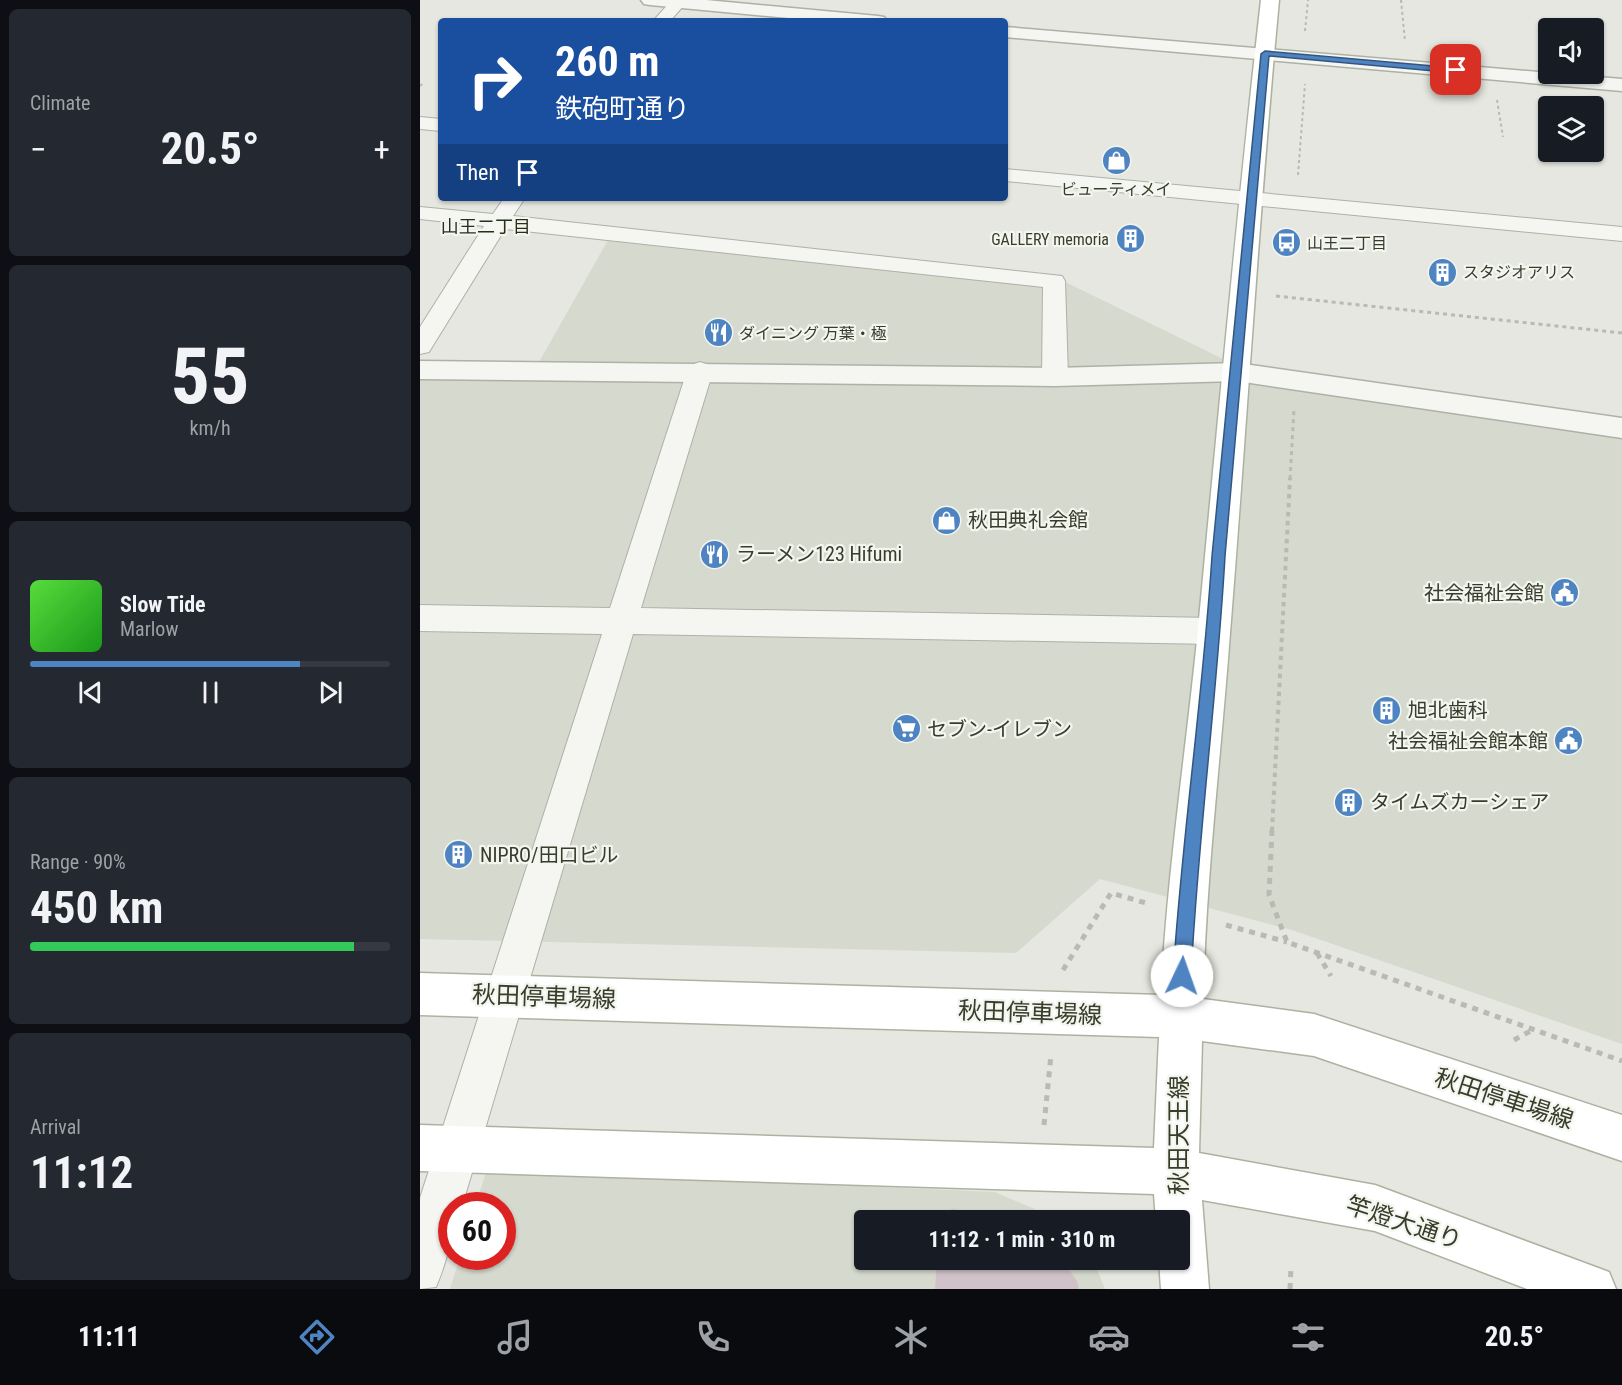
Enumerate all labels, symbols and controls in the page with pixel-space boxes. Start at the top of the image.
map controls [1538,18,1604,162]
button: sound [1538,18,1604,84]
text: 260 m [555,37,660,86]
icon: right [456,42,534,120]
pin [1430,44,1481,95]
icon: arrive [1439,53,1472,86]
text: Climate [30,91,90,115]
text: 鉄砲町通り [555,93,690,125]
button: layers [1538,96,1604,162]
text: 20.5° [161,122,259,175]
text: − [30,130,47,169]
text: + [374,130,390,169]
shop icon: ビューティメイ [1100,145,1132,177]
icon: arrive [511,156,544,189]
text: Then [456,160,499,185]
place label: ビューティメイ [1060,180,1172,199]
district label: 山王二丁目 [441,216,531,237]
building icon: GALLERY memoria [1114,223,1146,255]
bus stop icon: 山王二丁目 [1270,227,1302,259]
place label: GALLERY memoria [991,230,1109,249]
place label: 山王二丁目 [1307,234,1387,253]
building icon: スタジオアリス [1426,256,1458,288]
place label: スタジオアリス [1463,263,1575,282]
restaurant icon: ダイニング 万葉・極 [702,317,734,349]
place label: ダイニング 万葉・極 [739,324,887,343]
text: 55 [171,331,249,422]
text: km/h [189,416,231,440]
shop icon: 秋田典礼会館 [931,504,963,536]
place label: 秋田典礼会館 [968,508,1088,532]
restaurant icon: ラーメン123 Hifumi [699,538,731,570]
place label: ラーメン123 Hifumi [736,542,902,566]
public building icon: 社会福祉会館 [1549,577,1581,609]
place label: 社会福祉会館 [1424,581,1544,605]
text: Slow Tide [120,592,206,617]
text: Marlow [120,617,178,641]
icon: previous [74,676,107,709]
icon: pause [194,676,227,709]
icon: next [314,676,347,709]
building icon: 旭北歯科 [1371,694,1403,726]
place label: 旭北歯科 [1408,698,1488,722]
supermarket icon: セブン-イレブン [890,713,922,745]
place label: セブン-イレブン [927,717,1072,741]
public building icon: 社会福祉会館本館 [1553,725,1585,757]
place label: 社会福祉会館本館 [1388,729,1548,753]
building icon: タイムズカーシェア [1333,786,1365,818]
place label: タイムズカーシェア [1370,790,1549,814]
building icon: NIPRO/田口ビル [443,839,475,871]
place label: NIPRO/田口ビル [480,843,619,867]
text: Range · 90% [30,850,126,874]
text: 450 km [30,881,163,934]
position arrow [1150,944,1214,1008]
street label: 秋田停車場線 [472,980,616,1014]
street label: 秋田停車場線 [958,996,1102,1030]
street label: 秋田停車場線 [1431,1063,1577,1135]
street label: 秋田天王線 [1165,1075,1193,1195]
text: Arrival [30,1115,81,1139]
text: 11:12 [30,1146,133,1199]
street label: 竿燈大通り [1343,1191,1465,1255]
speed limit sign: 60 [438,1192,516,1270]
text: 11:12 · 1 min · 310 m [929,1227,1115,1252]
icon: directions [296,1316,338,1358]
icon: music [494,1316,536,1358]
icon: phone [692,1316,734,1358]
icon: climate [890,1316,932,1358]
icon: car [1088,1316,1130,1358]
icon: filters [1287,1316,1329,1358]
text: 11:11 [78,1321,140,1353]
text: 20.5° [1485,1321,1544,1353]

